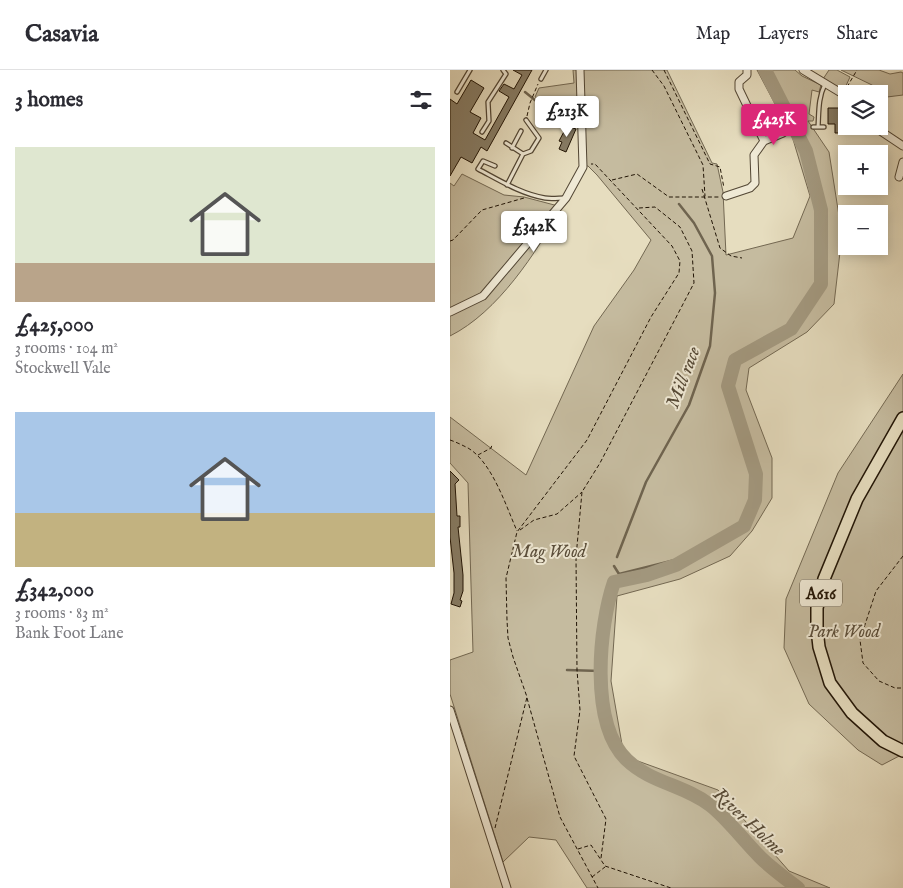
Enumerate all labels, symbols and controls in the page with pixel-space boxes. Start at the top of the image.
text: Casavia [25,19,99,50]
text: Map [696,23,730,46]
text: Layers [758,23,809,46]
text: Share [837,23,878,46]
map controls [838,85,888,255]
button: layers [838,85,888,135]
icon: filters [407,86,435,114]
text: 3 homes [15,87,83,114]
pin: £213K [532,96,602,138]
text: £213K [546,102,588,122]
pin: £425K [739,104,809,146]
text: £425K [752,110,796,130]
button: + [838,145,888,195]
icon: home [180,179,270,269]
button: − [838,205,888,255]
pin: £342K [499,210,569,253]
text: £342K [512,217,556,237]
text: £425,000 [15,312,94,339]
text: 3 rooms · 104 m² [15,339,118,359]
water label: Mill race [661,343,707,412]
text: Stockwell Vale [15,359,111,379]
icon: home [180,444,270,534]
park label: Mag Wood [512,541,587,564]
text: £342,000 [15,577,94,604]
road number: A616 [800,579,842,606]
text: 3 rooms · 83 m² [15,604,109,624]
park label: Park Wood [808,621,882,644]
text: Bank Foot Lane [15,624,123,644]
water label: River Holme [707,783,790,863]

